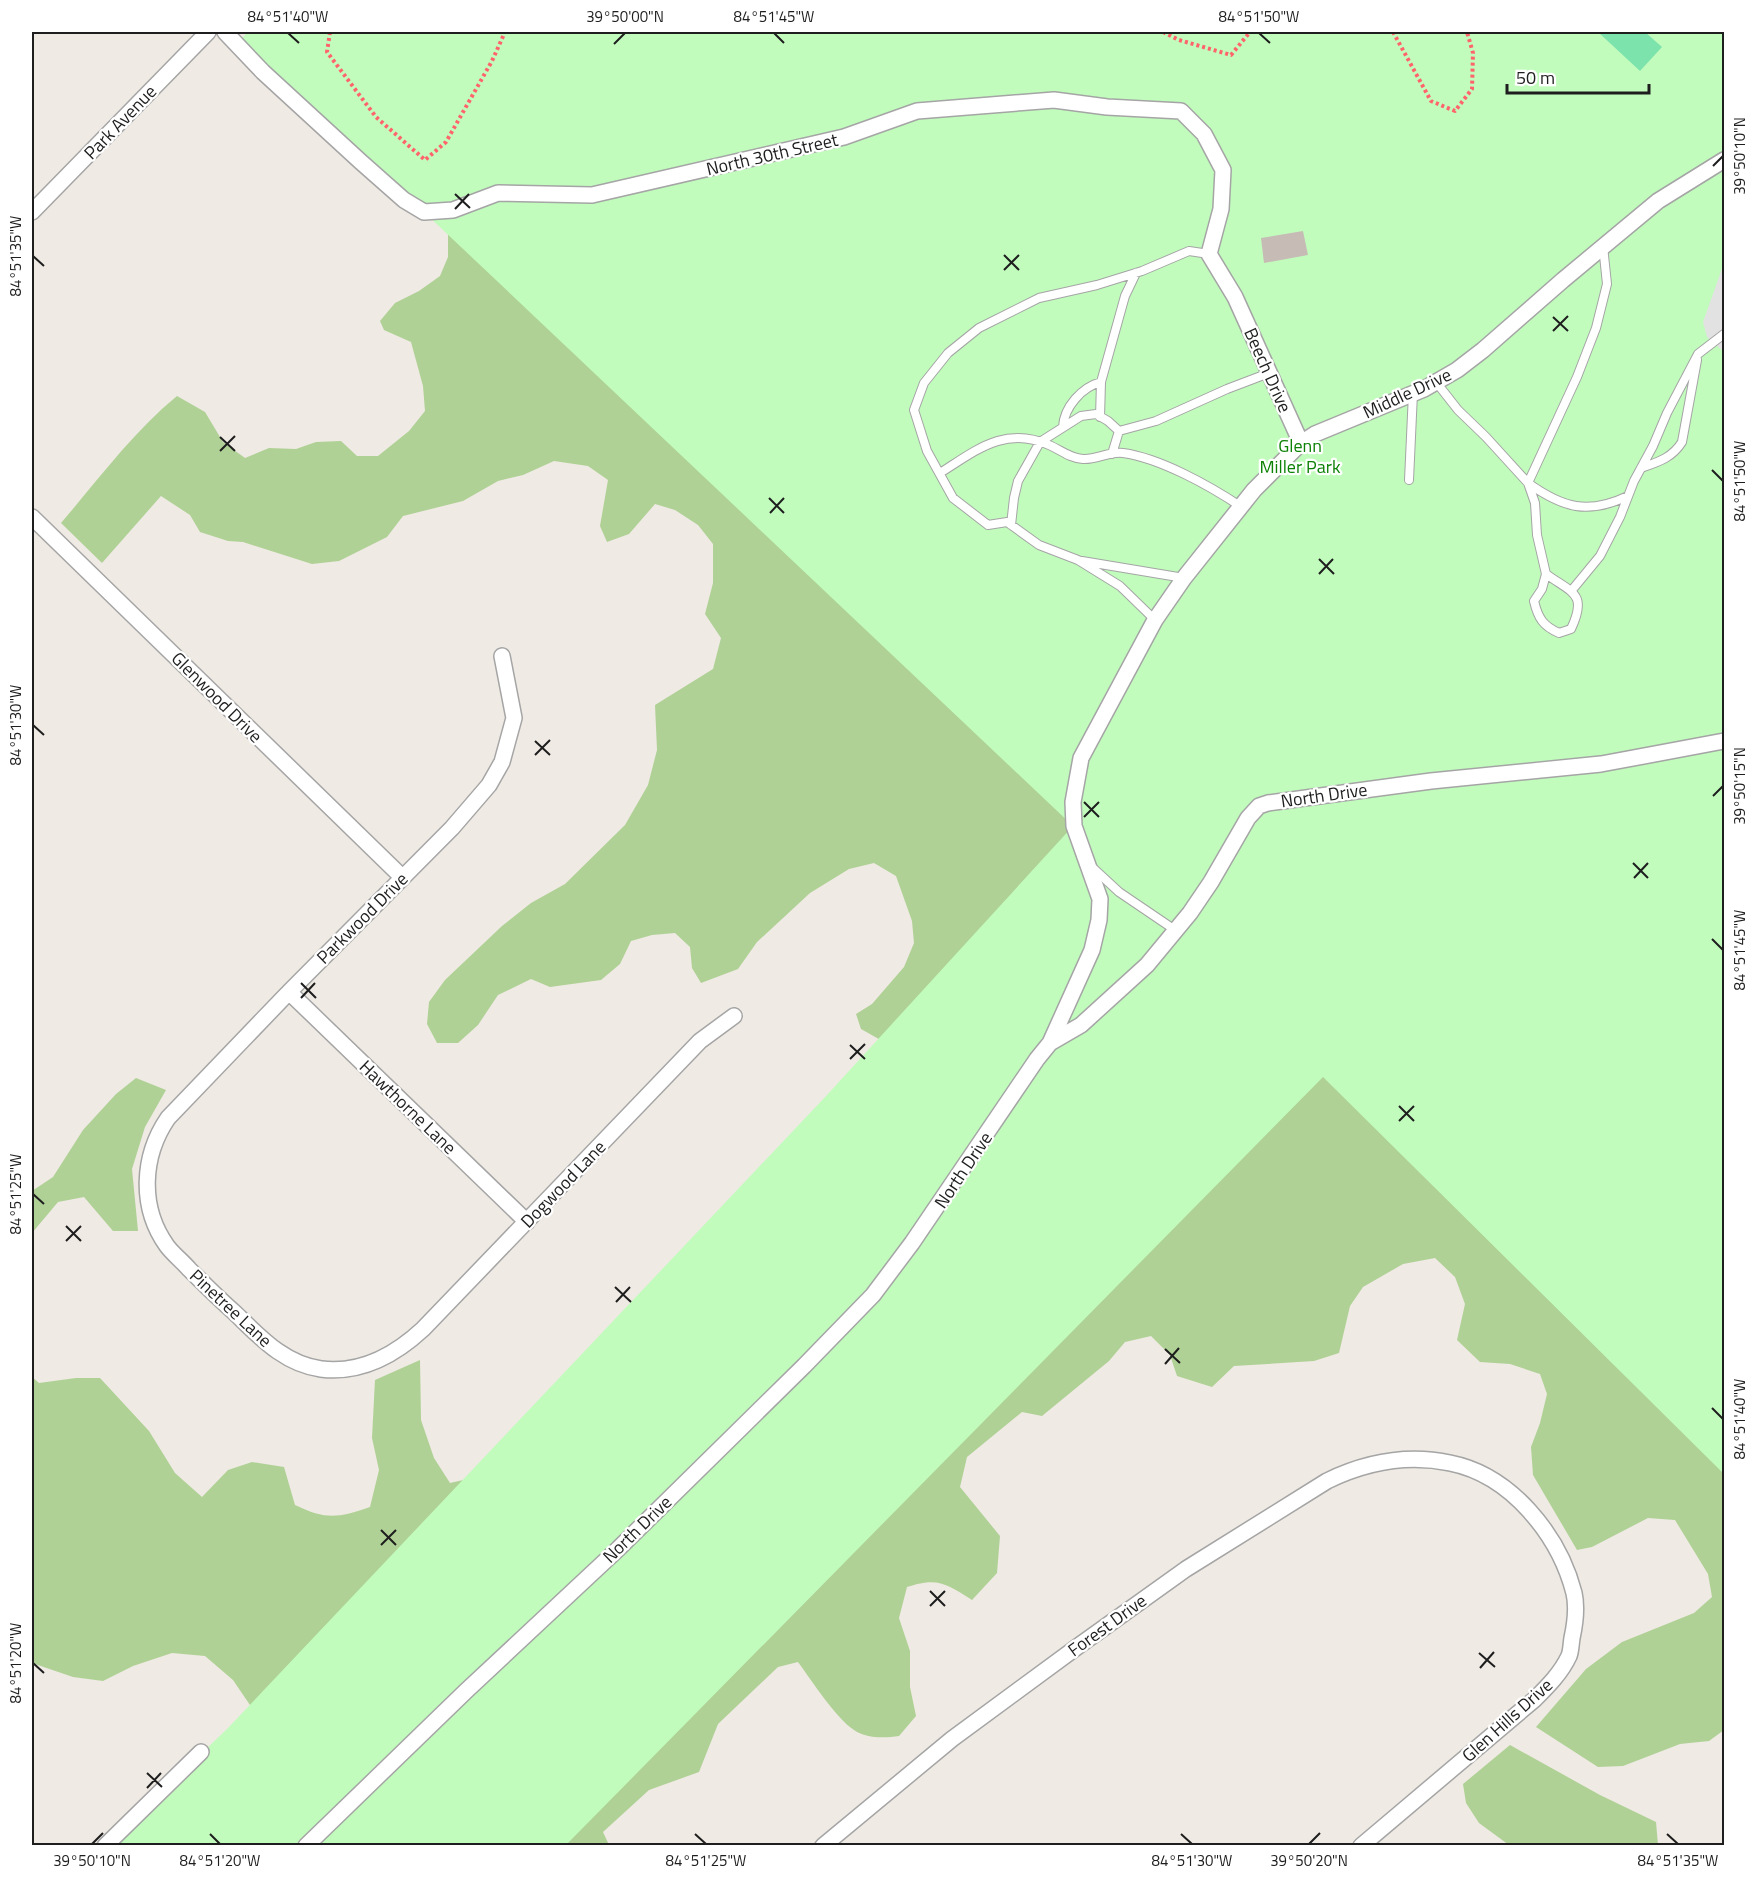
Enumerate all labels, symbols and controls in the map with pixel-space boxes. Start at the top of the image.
text: 84°51'40"W [248,5,328,28]
text: 39°50'00"N [586,5,664,28]
text: 84°51'45"W [734,5,814,28]
text: 84°51'50"W [1219,5,1299,28]
scale bar [1507,57,1650,95]
text: 50 m [1516,64,1555,91]
street label: Park Avenue [77,79,163,165]
text: 39°50'10"N [1728,117,1751,195]
street label: North 30th Street [704,126,841,182]
text: 84°51'35"W [4,216,27,296]
street label: Beech Drive [1237,323,1299,417]
street label: Middle Drive [1358,361,1456,425]
park label: Glenn Miller Park [1259,432,1341,480]
text: 84°51'50"W [1728,441,1751,521]
street label: Glenwood Drive [165,645,269,749]
text: 84°51'30"W [4,685,27,765]
text: 39°50'15"N [1728,747,1751,825]
street label: North Drive [1279,776,1369,814]
street label: Parkwood Drive [310,866,414,970]
text: 84°51'45"W [1728,910,1751,990]
street label: Hawthorne Lane [353,1054,463,1160]
street label: North Drive [927,1126,999,1214]
street label: Dogwood Lane [514,1134,612,1234]
text: 84°51'25"W [4,1154,27,1234]
street label: Pinetree Lane [184,1263,278,1353]
text: 84°51'40"W [1728,1379,1751,1459]
street label: North Drive [596,1489,678,1569]
street label: Forest Drive [1062,1587,1152,1663]
text: 84°51'20"W [4,1623,27,1703]
street label: Glen Hills Drive [1456,1672,1558,1768]
text: 39°50'10"N [53,1849,131,1872]
text: 84°51'20"W [180,1849,260,1872]
text: 84°51'25"W [666,1849,746,1872]
text: 84°51'30"W [1152,1849,1232,1872]
text: 39°50'20"N [1270,1849,1348,1872]
text: 84°51'35"W [1638,1849,1718,1872]

